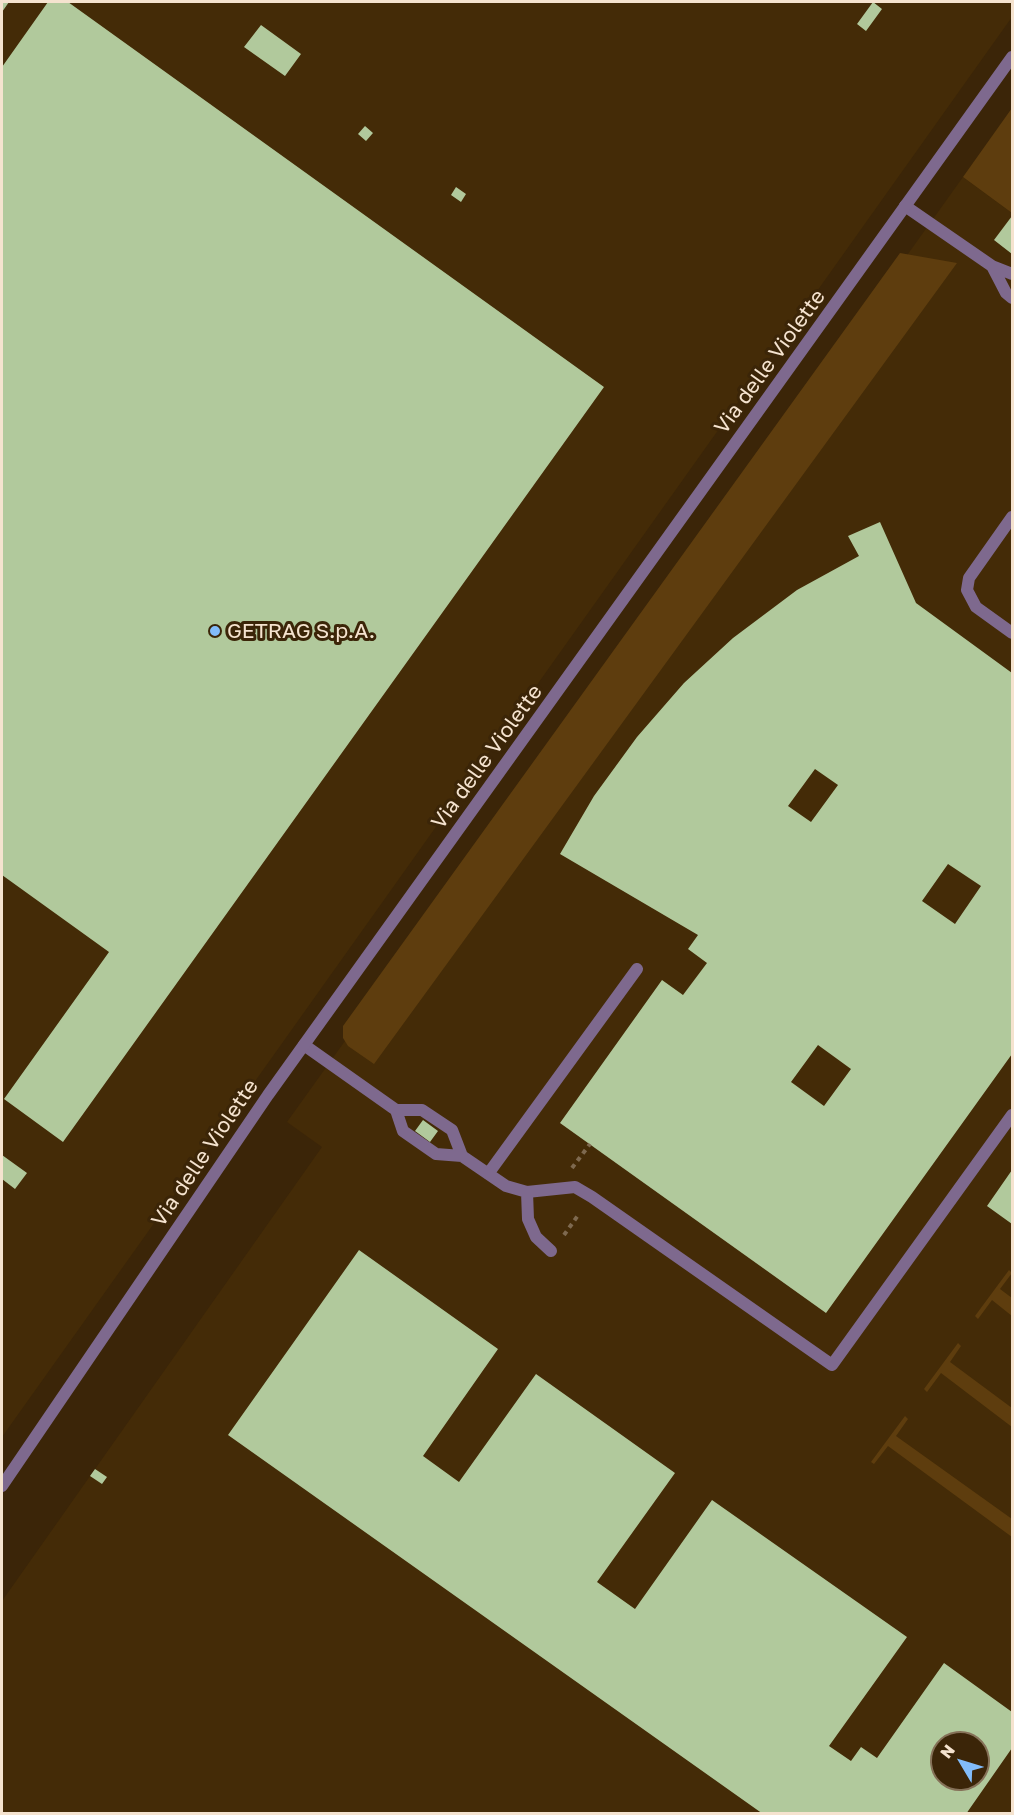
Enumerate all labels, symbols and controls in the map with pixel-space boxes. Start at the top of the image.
street label: Via delle Violette [709,285,831,439]
place label: GETRAG S.p.A. [227,618,375,644]
marker: GETRAG S.p.A. [208,624,222,638]
street label: Via delle Violette [426,680,548,834]
street label: Via delle Violette [146,1075,264,1231]
north arrow [930,1731,990,1791]
text: N [936,1740,959,1762]

